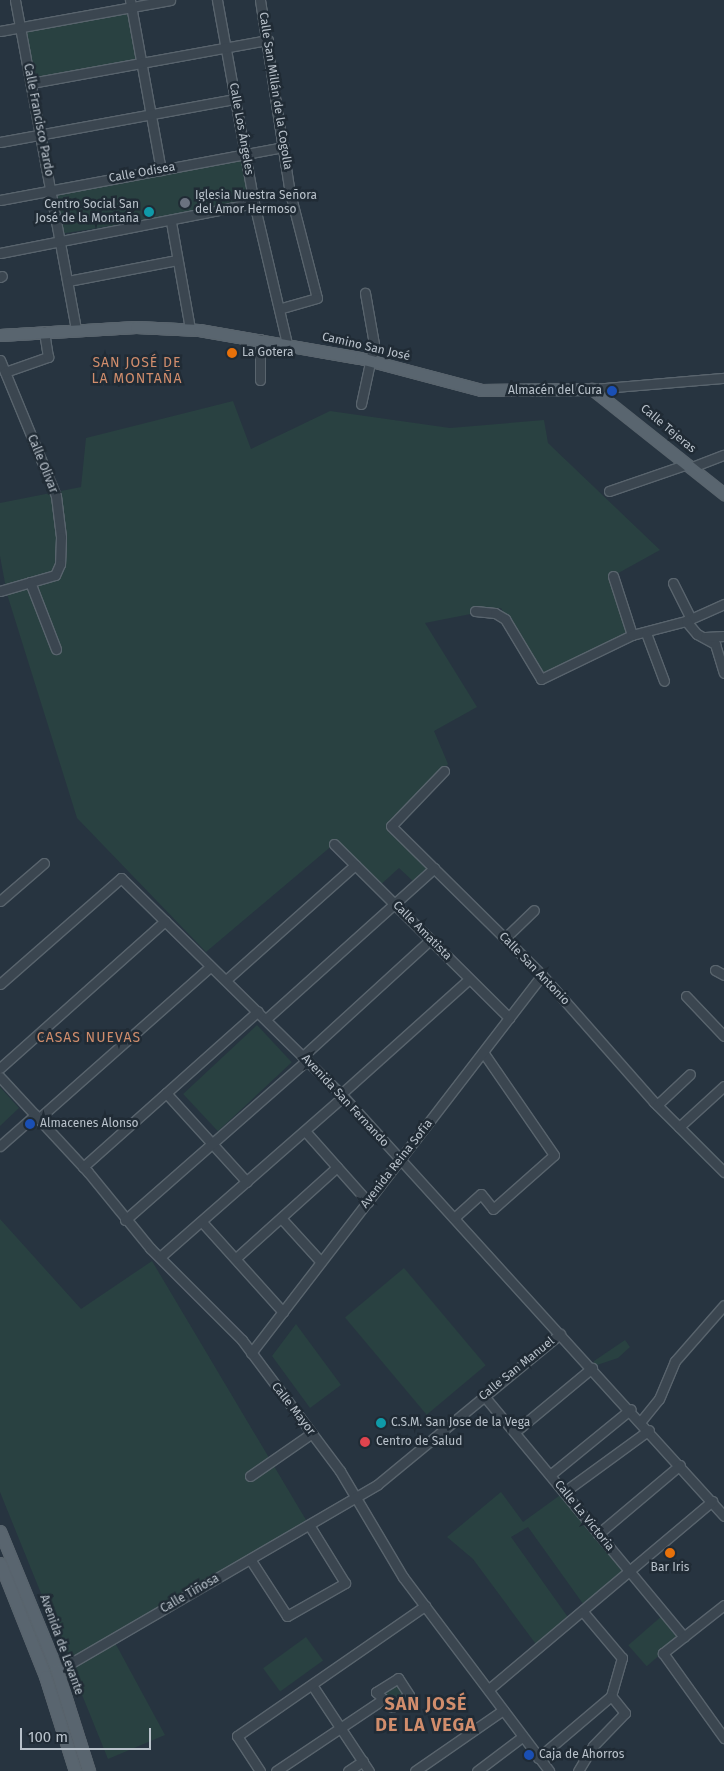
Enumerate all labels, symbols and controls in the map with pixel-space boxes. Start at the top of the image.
street label: Calle San Millán de la Cogolla [255,11,295,171]
street label: Calle Francisco Pardo [20,62,56,178]
street label: Calle Los Ángeles [226,82,256,176]
street label: Calle Odisea [108,160,176,186]
place label: Iglesia Nuestra Señora del Amor Hermoso [195,189,317,217]
marker: Iglesia Nuestra Señora del Amor Hermoso [179,197,191,209]
place label: Centro Social San José de la Montaña [35,198,139,226]
marker: Centro Social San José de la Montaña [143,206,155,218]
street label: Camino San José [320,330,412,364]
place label: La Gotera [242,346,294,360]
marker: La Gotera [226,347,238,359]
district label: SAN JOSÉ DE LA MONTAÑA [90,355,184,388]
place label: Almacén del Cura [508,384,602,398]
marker: Almacén del Cura [606,385,618,397]
street label: Calle Tejeras [637,402,699,456]
street label: Calle Olivar [24,433,60,495]
street label: Calle Amatista [390,899,454,963]
street label: Calle San Antonio [496,930,572,1008]
district label: CASAS NUEVAS [35,1030,143,1046]
street label: Avenida San Fernando [298,1052,392,1150]
place label: Almacenes Alonso [40,1117,139,1131]
street label: Avenida Reina Sofía [358,1117,436,1211]
marker: Almacenes Alonso [24,1118,36,1130]
street label: Calle San Manuel [476,1334,558,1404]
street label: Calle Mayor [268,1380,318,1438]
place label: C.S.M. San Jose de la Vega [391,1416,530,1430]
marker: C.S.M. San Jose de la Vega [375,1417,387,1429]
marker: Centro de Salud [358,1435,372,1449]
place label: Centro de Salud [376,1435,462,1449]
street label: Calle La Victoria [551,1478,617,1554]
marker: Bar Iris [664,1547,676,1559]
place label: Bar Iris [651,1561,689,1575]
street label: Calle Tiñosa [158,1571,222,1617]
street label: Avenida de Levante [36,1593,86,1697]
district label: SAN JOSÉ DE LA VEGA [374,1694,478,1736]
scale bar [22,1718,154,1750]
text: 100 m [28,1728,68,1746]
place label: Caja de Ahorros [539,1748,624,1762]
marker: Caja de Ahorros [523,1749,535,1761]

